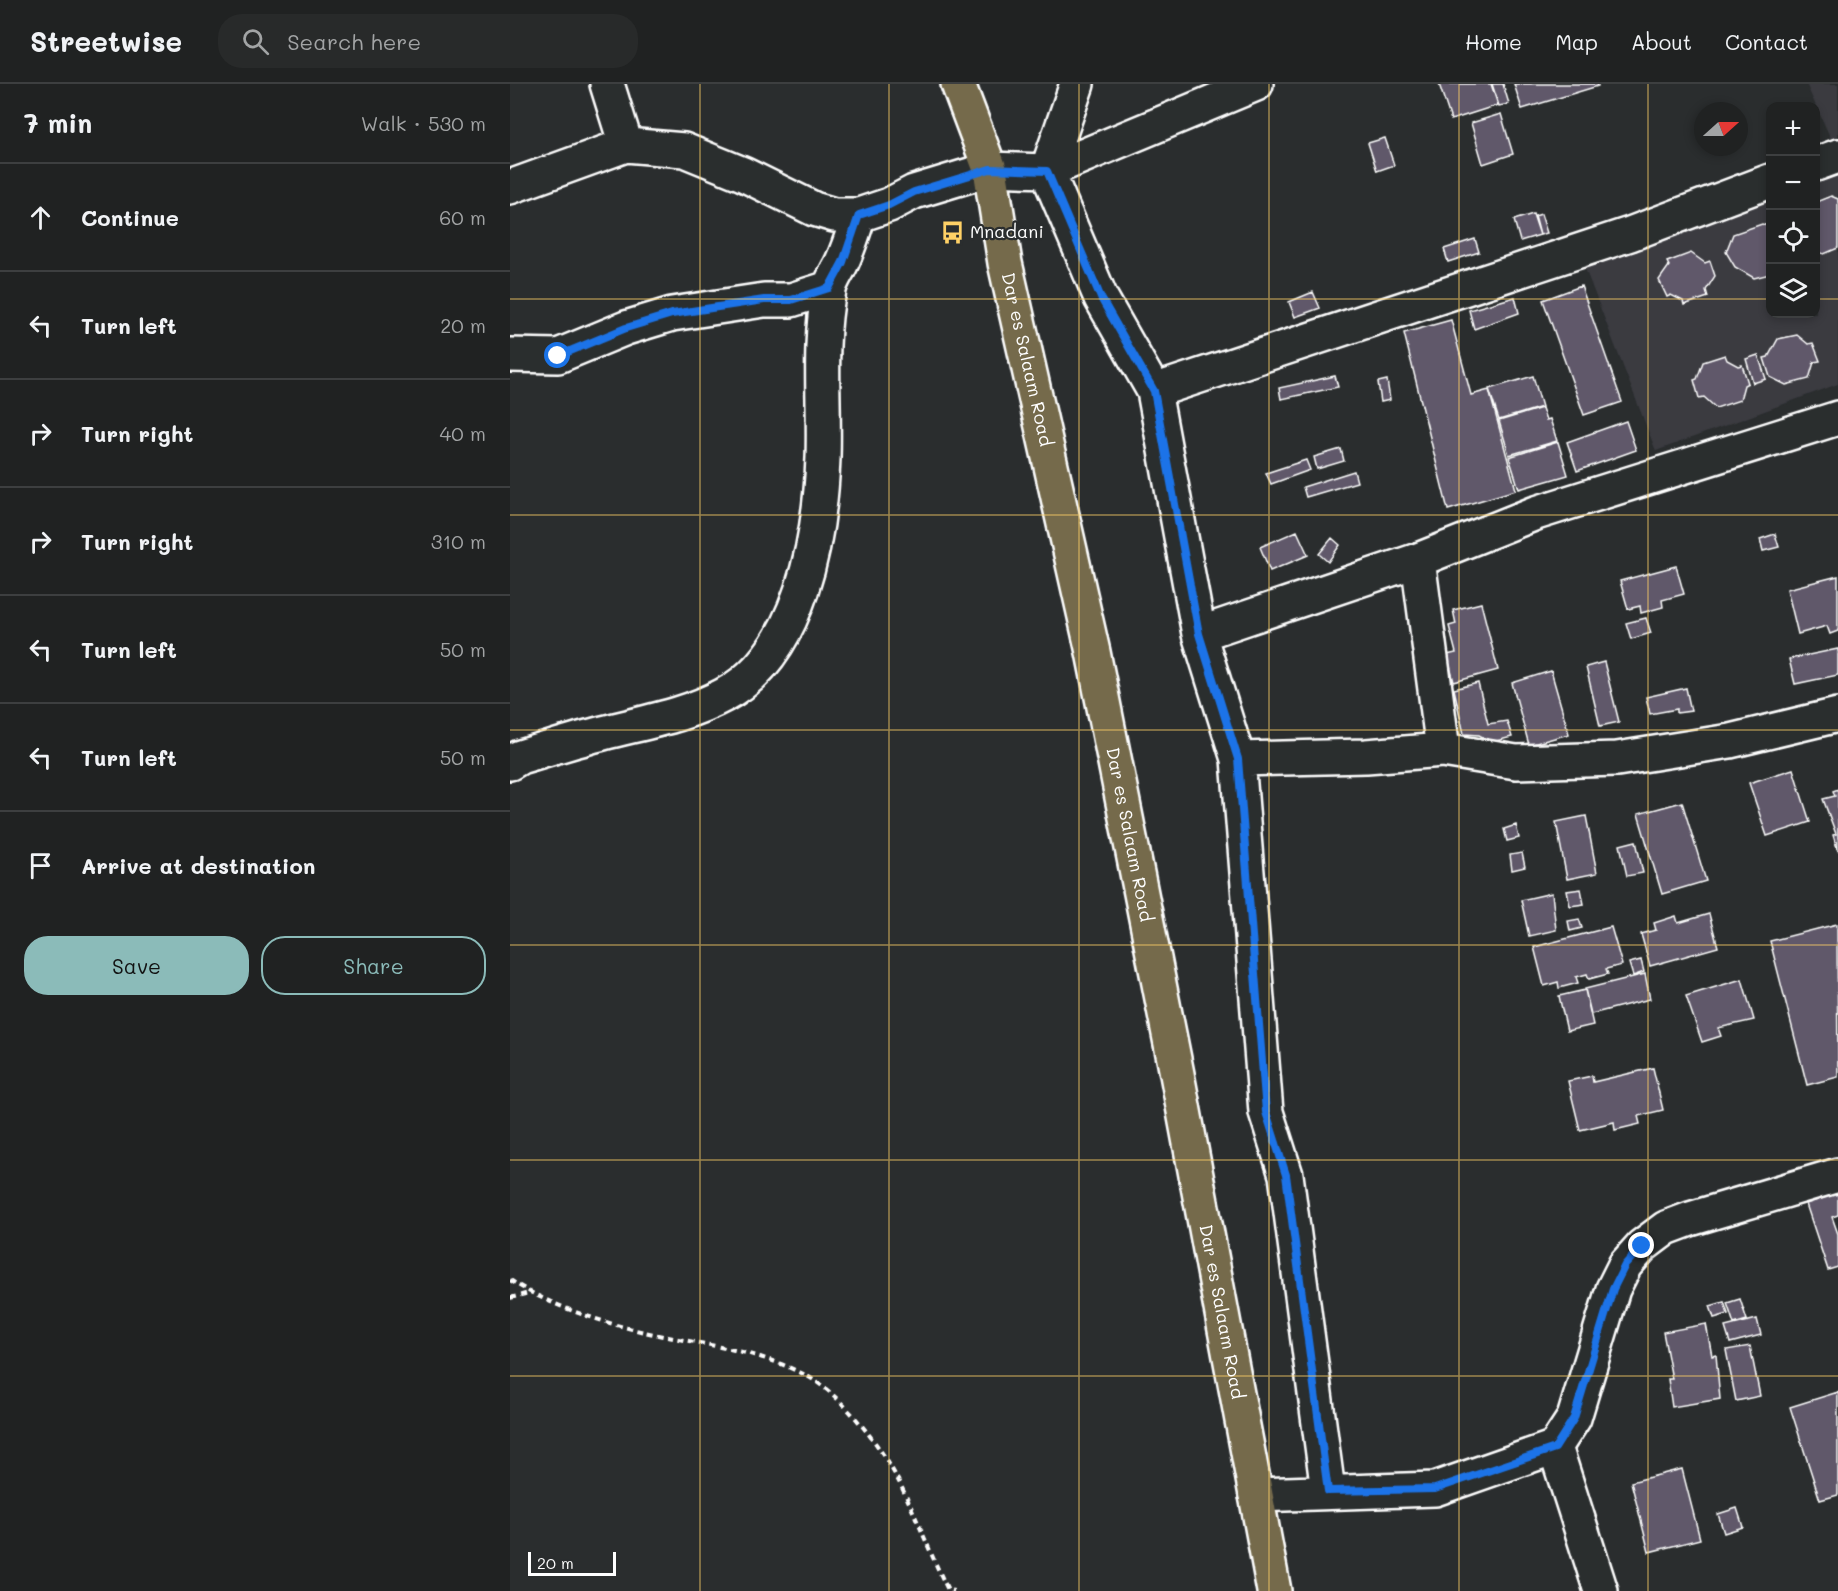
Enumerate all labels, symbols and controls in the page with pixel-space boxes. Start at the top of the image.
search box [218,14,638,68]
text: Streetwise [30,23,182,59]
icon: search [239,25,272,58]
text: Search here [287,27,421,56]
text: Home [1465,28,1522,55]
text: Map [1555,28,1598,55]
text: About [1631,28,1692,55]
text: Contact [1725,28,1808,55]
north arrow [1694,102,1748,156]
map controls [1766,102,1820,318]
button: + [1766,102,1820,156]
text: 7 min [24,106,92,140]
text: Walk · 530 m [361,110,486,136]
button: − [1766,156,1820,210]
icon: ahead [24,201,57,234]
text: Continue [81,203,179,232]
text: 60 m [439,204,486,230]
button: locate [1766,210,1820,264]
bus stop icon: Mnadani [939,219,965,245]
place label: Mnadani [970,219,1044,243]
button: layers [1766,264,1820,318]
street label: Dar es Salaam Road [997,270,1059,448]
icon: left [24,309,57,342]
text: Turn left [81,311,177,340]
text: 20 m [440,312,486,338]
route start [544,342,570,368]
icon: right [24,417,57,450]
text: Turn right [81,419,193,448]
text: 40 m [440,420,486,446]
icon: right [24,525,57,558]
text: Turn right [81,527,193,556]
text: 310 m [431,528,486,554]
icon: left [24,633,57,666]
text: Turn left [81,635,177,664]
text: 50 m [440,636,486,662]
icon: left [24,741,57,774]
text: Turn left [81,743,177,772]
text: 50 m [440,744,486,770]
street label: Dar es Salaam Road [1101,745,1159,924]
icon: arrive [24,849,57,882]
text: Arrive at destination [81,851,316,880]
button: Save [24,936,249,995]
button: Share [261,936,486,995]
street label: Dar es Salaam Road [1194,1222,1251,1401]
route end [1628,1232,1654,1258]
scale bar [528,1549,616,1576]
text: 20 m [537,1552,574,1573]

